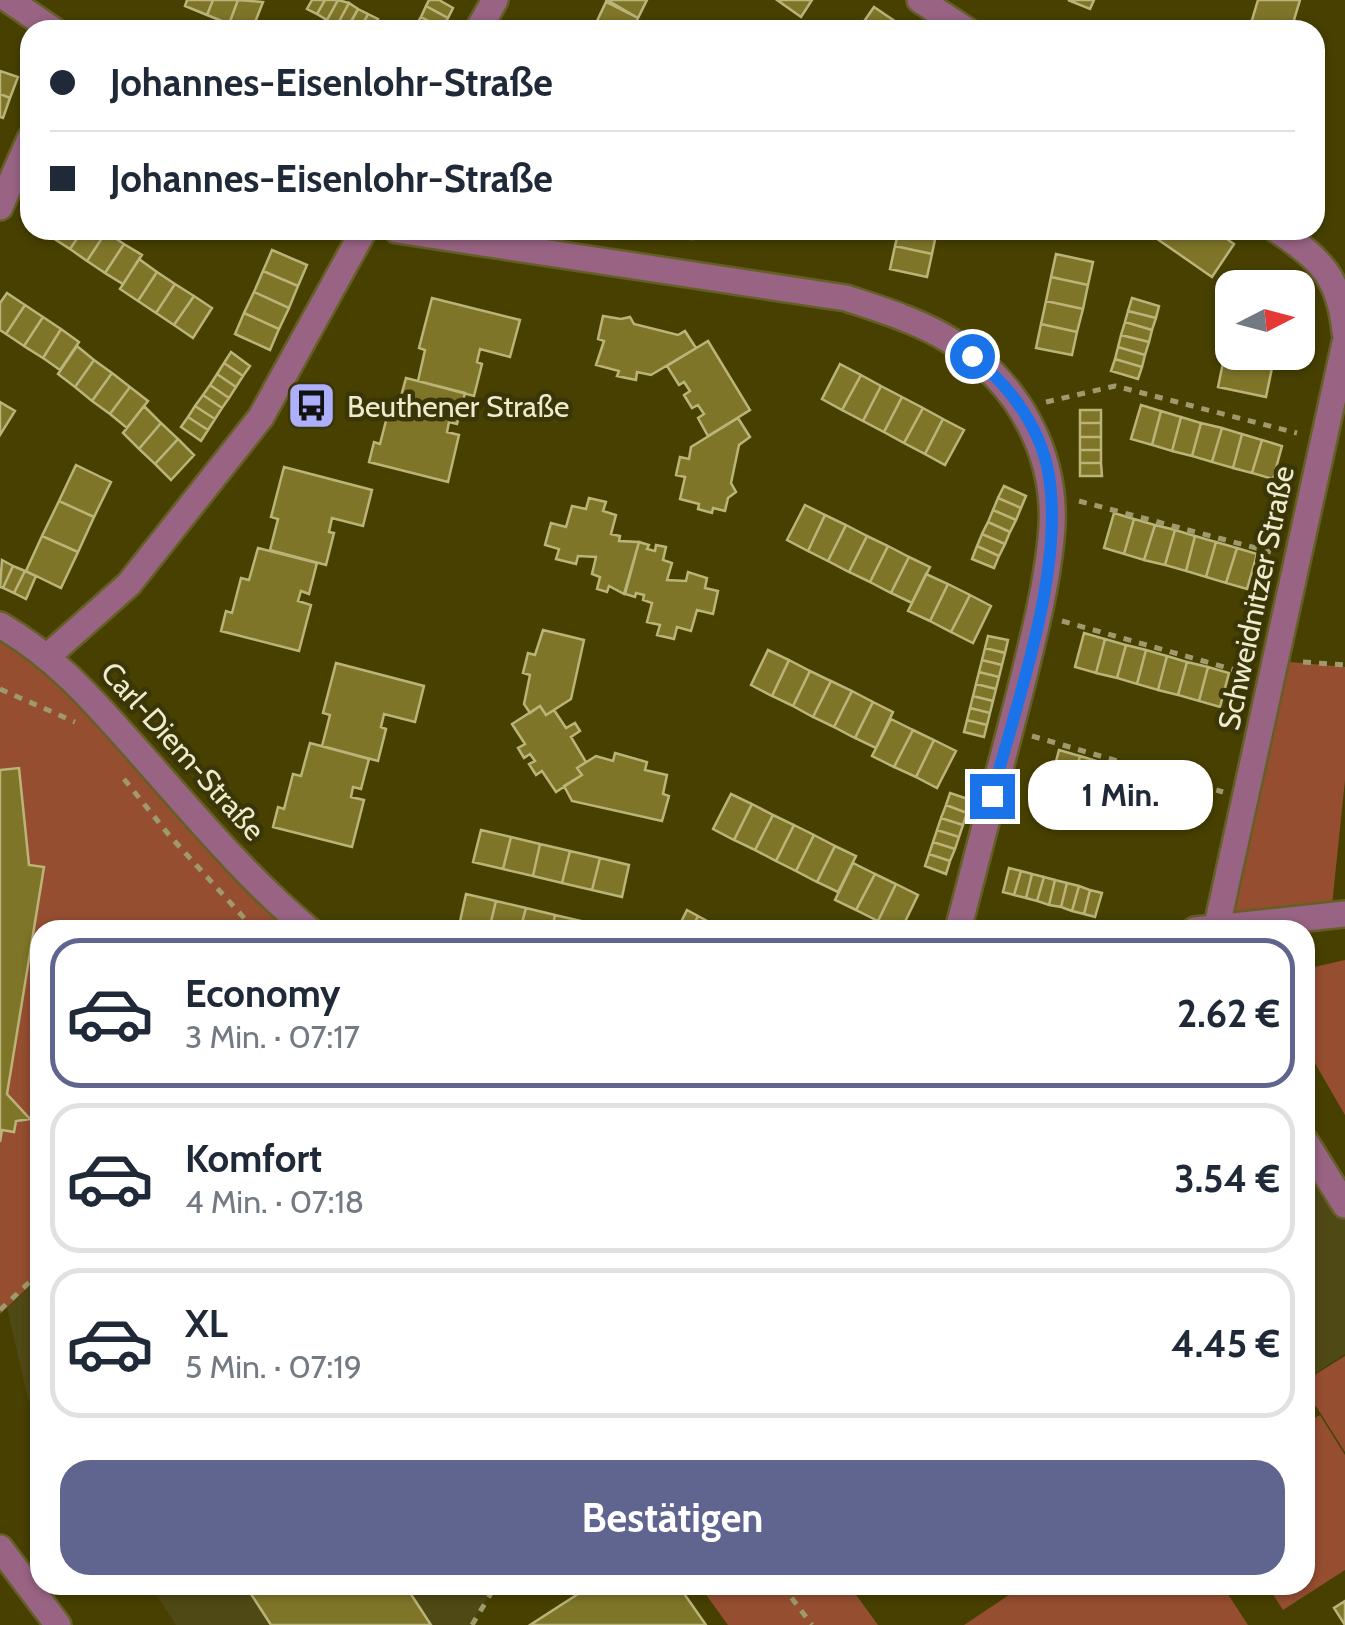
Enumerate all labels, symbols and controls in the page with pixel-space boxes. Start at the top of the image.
text: Johannes-Eisenlohr-Straße [110,59,553,106]
text: Johannes-Eisenlohr-Straße [110,155,553,202]
north arrow [1215,270,1315,370]
map controls [1215,270,1315,370]
route start [950,334,995,379]
bus stop icon: Beuthener Straße [286,380,338,432]
place label: Beuthener Straße [347,388,569,425]
street label: Schweidnitzer Straße [1210,463,1302,733]
street label: Carl-Diem-Straße [93,654,273,848]
callout: 1 Min. [1027,761,1212,831]
route end [970,774,1015,819]
text: 1 Min. [1082,775,1159,814]
icon: car [65,968,155,1058]
text: Economy [185,970,340,1017]
text: 2.62 € [1177,990,1280,1037]
text: 3 Min. · 07:17 [185,1017,360,1056]
icon: car [65,1133,155,1223]
text: Komfort [185,1135,322,1182]
text: 3.54 € [1174,1155,1280,1202]
text: 4 Min. · 07:18 [185,1182,364,1221]
icon: car [65,1298,155,1388]
text: XL [185,1300,228,1347]
text: 4.45 € [1171,1320,1280,1367]
text: 5 Min. · 07:19 [185,1347,362,1386]
button: Bestätigen [60,1460,1285,1575]

